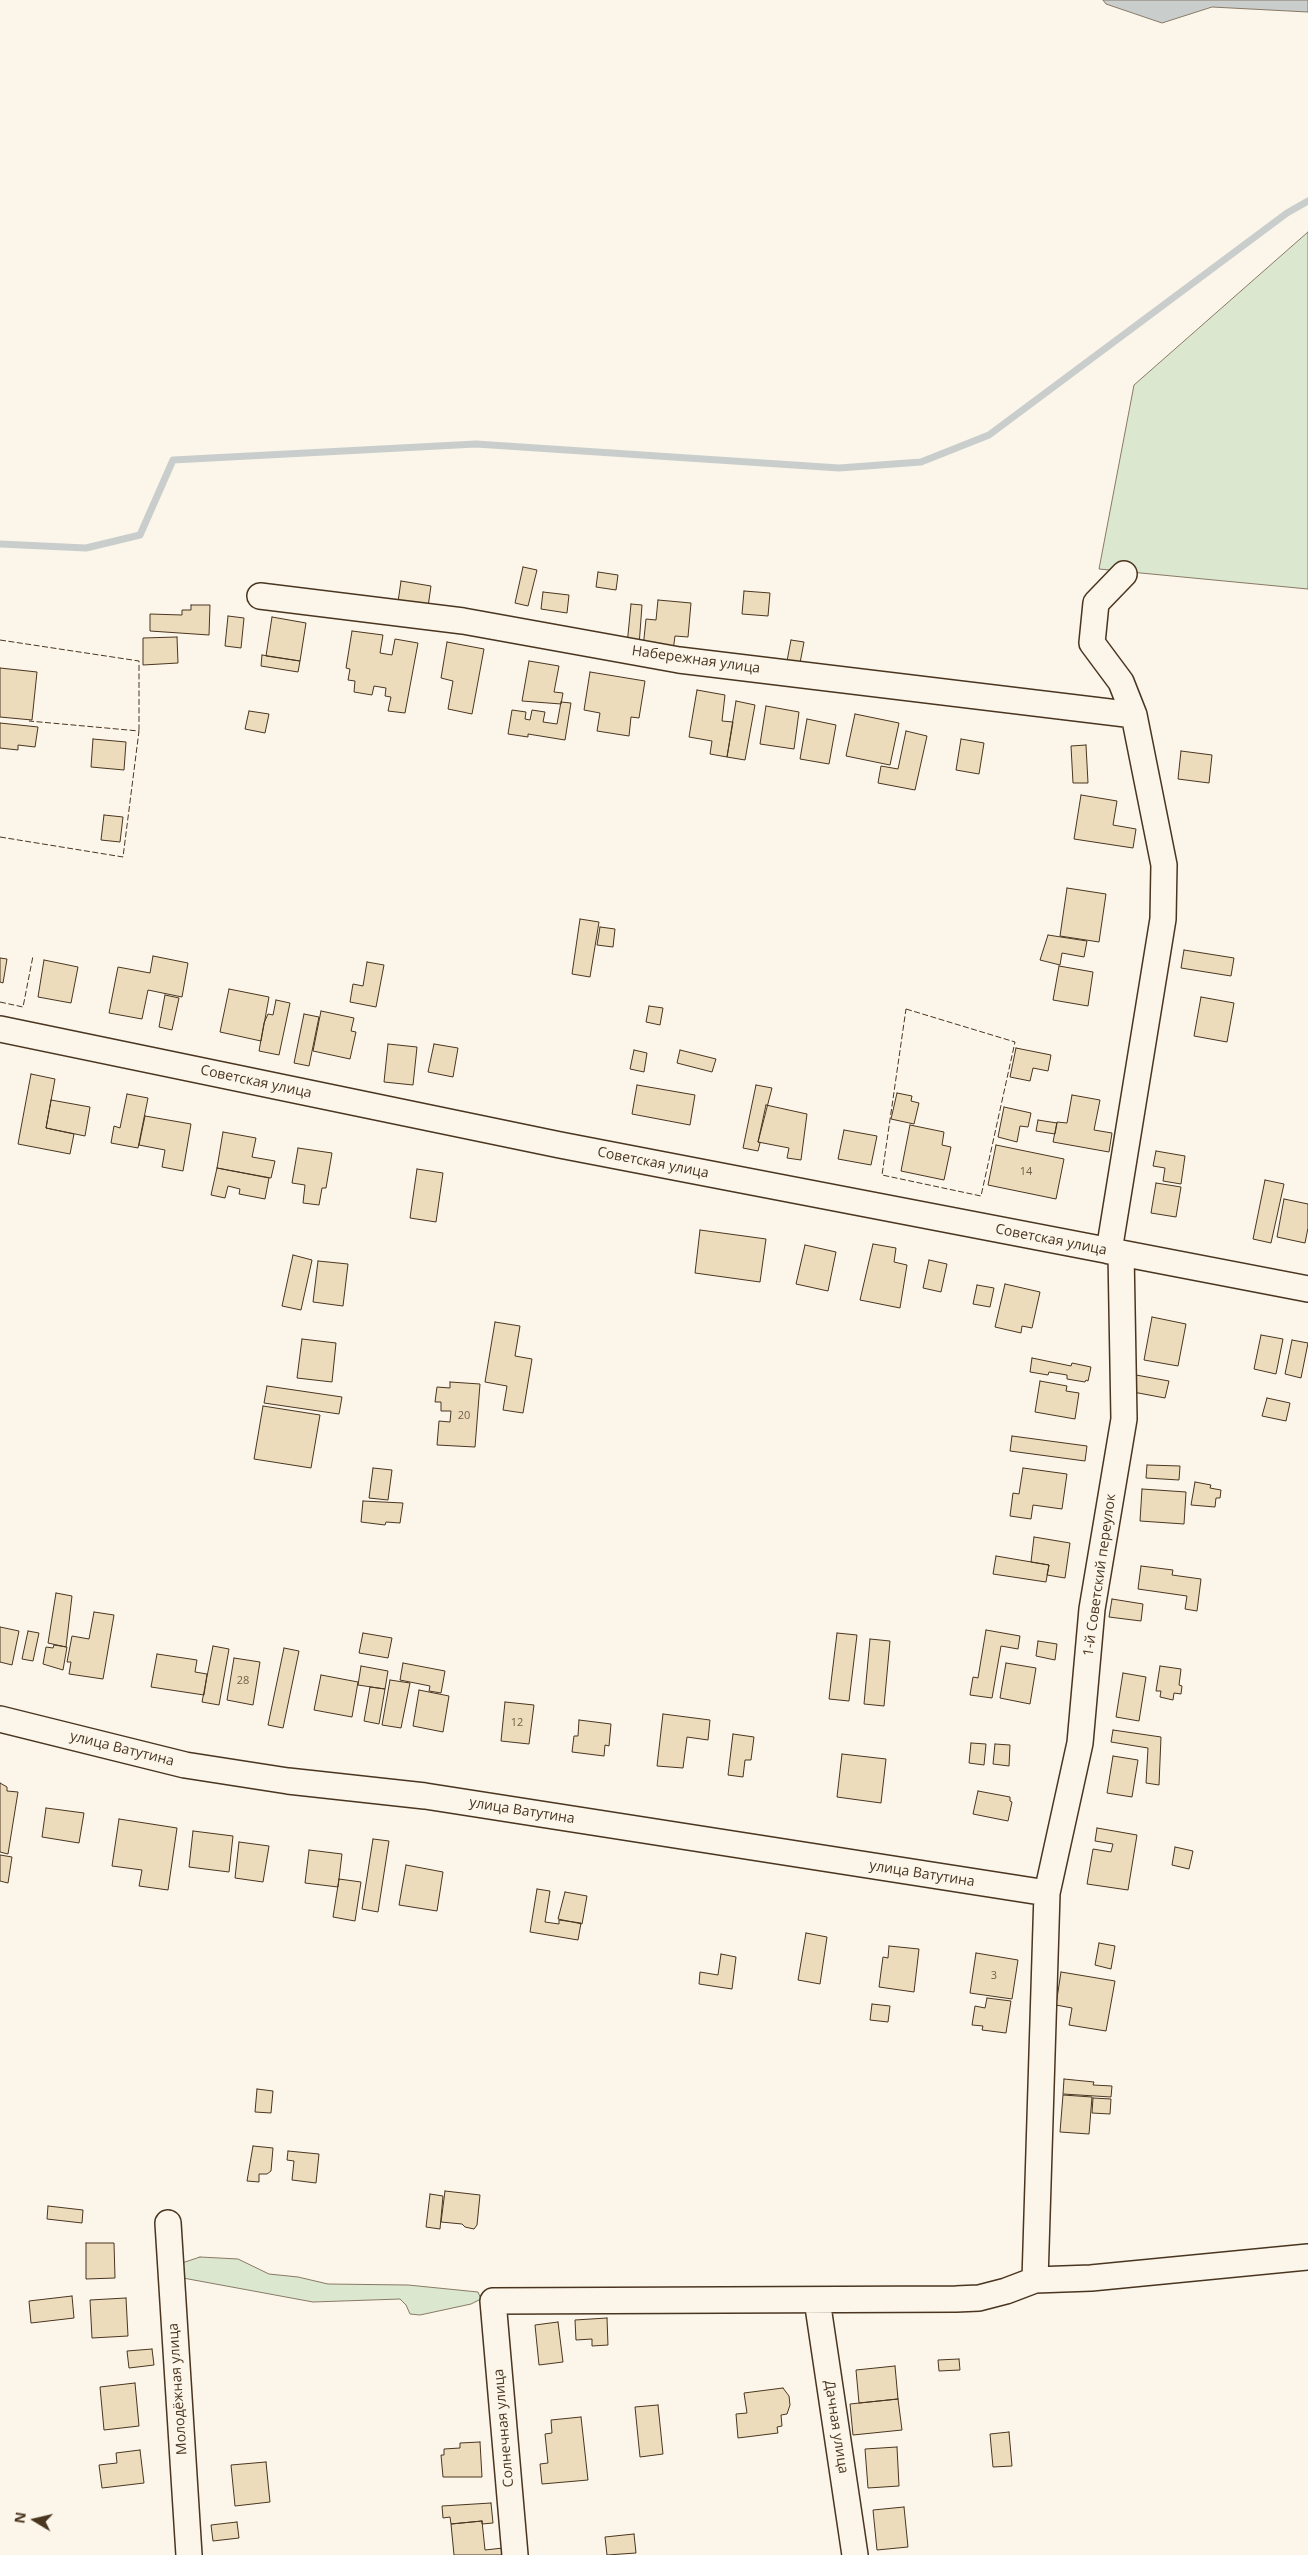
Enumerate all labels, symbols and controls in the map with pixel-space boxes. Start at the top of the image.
street label: Набережная улица [631,643,761,677]
street label: Советская улица [199,1062,313,1102]
street label: Советская улица [596,1144,710,1182]
house number: 14 [1020,1165,1032,1179]
street label: Советская улица [994,1221,1108,1259]
house number: 20 [458,1409,470,1423]
street label: 1-й Советский переулок [1080,1493,1120,1657]
house number: 28 [237,1674,249,1688]
house number: 12 [511,1716,523,1730]
street label: улица Ватутина [68,1728,176,1770]
street label: улица Ватутина [468,1794,576,1828]
street label: улица Ватутина [868,1857,976,1891]
house number: 3 [991,1969,997,1983]
street label: Молодёжная улица [165,2323,191,2455]
street label: Солнечная улица [490,2368,518,2488]
street label: Дачная улица [820,2379,852,2475]
north arrow [10,2495,60,2545]
text: N [9,2510,30,2525]

